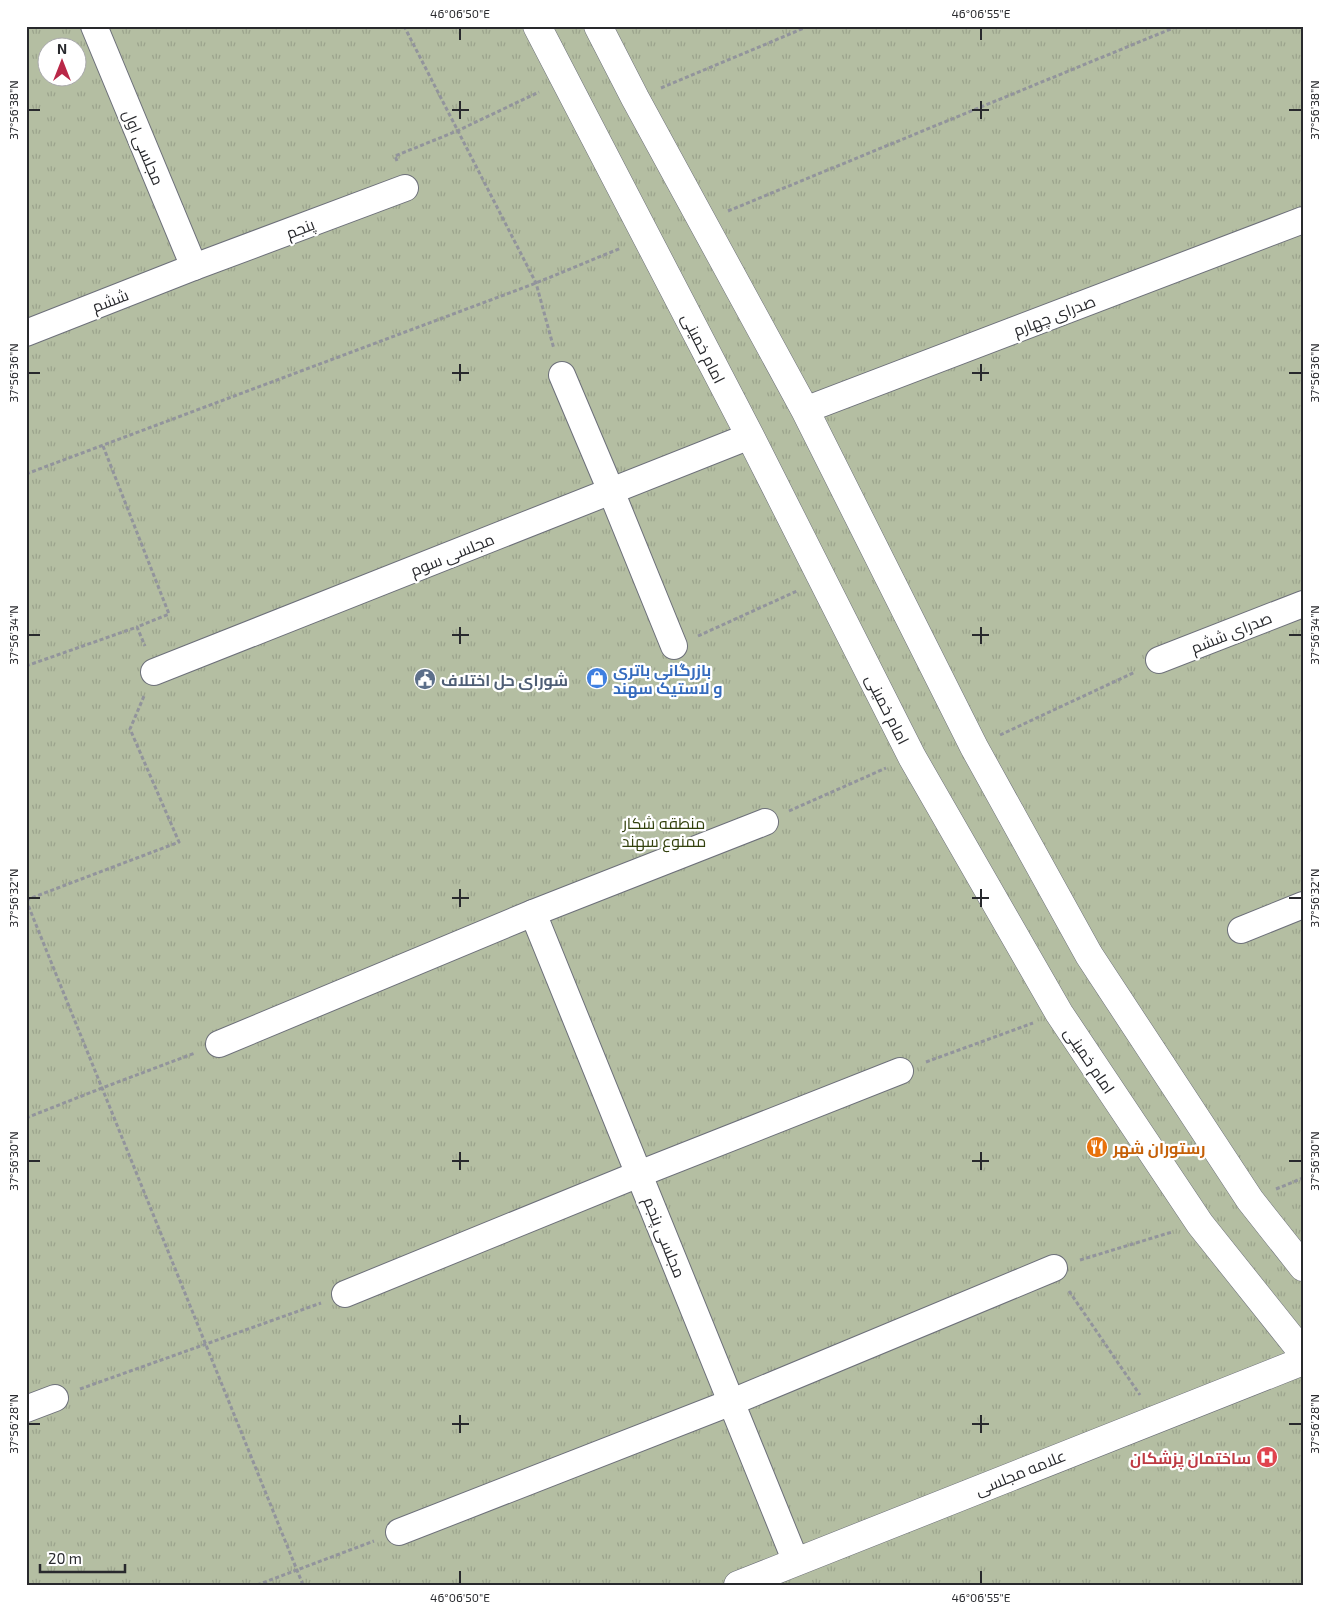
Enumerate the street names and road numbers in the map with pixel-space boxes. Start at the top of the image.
street label: مجلسی اول [118,106,168,188]
street label: پنجم [283,214,319,245]
street label: ششم [89,284,132,318]
street label: صدرای چهارم [1010,291,1099,342]
street label: امام خمینی [676,310,730,388]
street label: مجلسی سوم [407,529,498,582]
street label: صدرای ششم [1188,607,1275,660]
street label: امام خمینی [860,671,914,749]
street label: امام خمینی [1058,1023,1119,1099]
street label: مجلسی پنجم [637,1194,690,1281]
street label: علامه مجلسی [972,1445,1069,1501]

